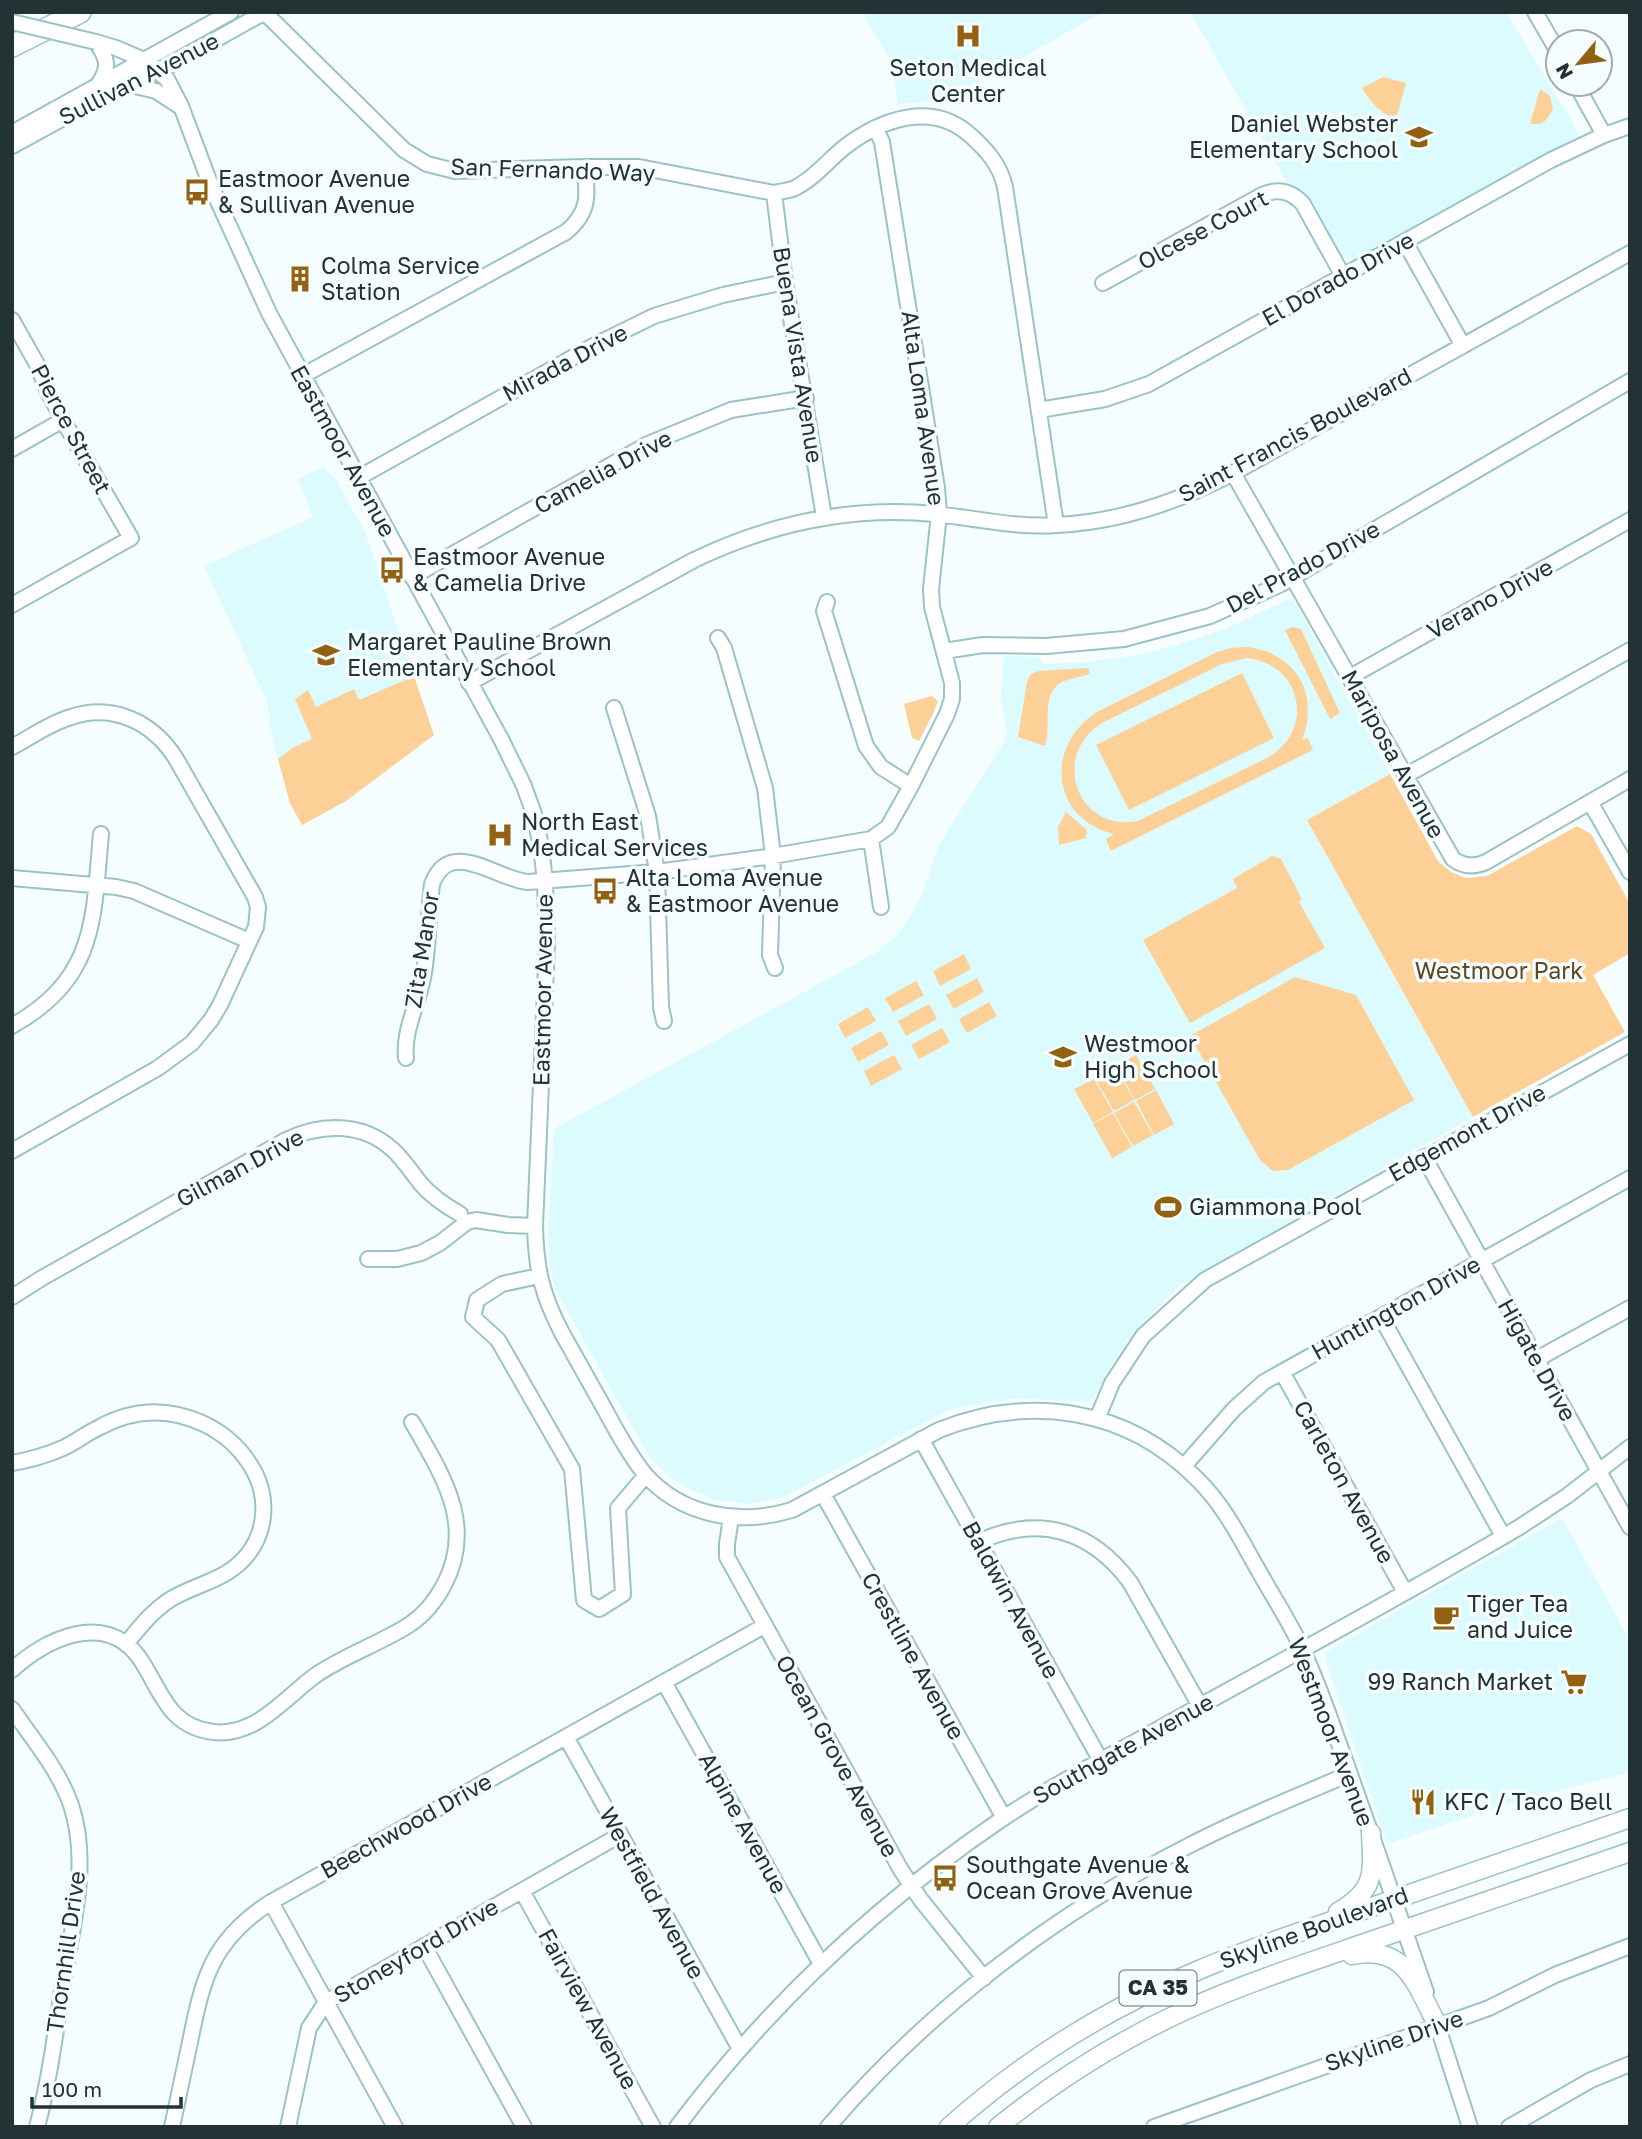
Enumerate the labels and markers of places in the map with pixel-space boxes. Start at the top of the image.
hospital icon: Seton Medical Center [953,21,983,51]
place label: Seton Medical Center [889,53,1047,107]
place label: Daniel Webster Elementary School [1189,109,1398,163]
school or university icon: Daniel Webster Elementary School [1404,122,1434,152]
place label: Eastmoor Avenue & Sullivan Avenue [218,164,415,218]
bus stop icon: Eastmoor Avenue & Sullivan Avenue [182,177,212,207]
place label: Colma Service Station [321,251,480,305]
building icon: Colma Service Station [285,264,315,294]
place label: Eastmoor Avenue & Camelia Drive [413,542,605,596]
bus stop icon: Eastmoor Avenue & Camelia Drive [377,555,407,585]
place label: Margaret Pauline Brown Elementary School [347,627,612,681]
school or university icon: Margaret Pauline Brown Elementary School [311,640,341,670]
place label: North East Medical Services [521,807,708,861]
hospital icon: North East Medical Services [485,820,515,850]
place label: Alta Loma Avenue & Eastmoor Avenue [626,863,839,917]
bus stop icon: Alta Loma Avenue & Eastmoor Avenue [590,876,620,906]
place label: Westmoor High School [1084,1029,1218,1083]
school or university icon: Westmoor High School [1048,1042,1078,1072]
sports icon: Giammona Pool [1153,1192,1183,1222]
place label: Giammona Pool [1189,1192,1362,1220]
place label: Tiger Tea and Juice [1467,1589,1573,1643]
cafe icon: Tiger Tea and Juice [1431,1602,1461,1632]
place label: 99 Ranch Market [1368,1667,1553,1695]
supermarket icon: 99 Ranch Market [1559,1667,1589,1697]
restaurant icon: KFC / Taco Bell [1408,1787,1438,1817]
place label: KFC / Taco Bell [1444,1787,1612,1815]
place label: Southgate Avenue & Ocean Grove Avenue [966,1850,1193,1904]
bus stop icon: Southgate Avenue & Ocean Grove Avenue [930,1863,960,1893]

